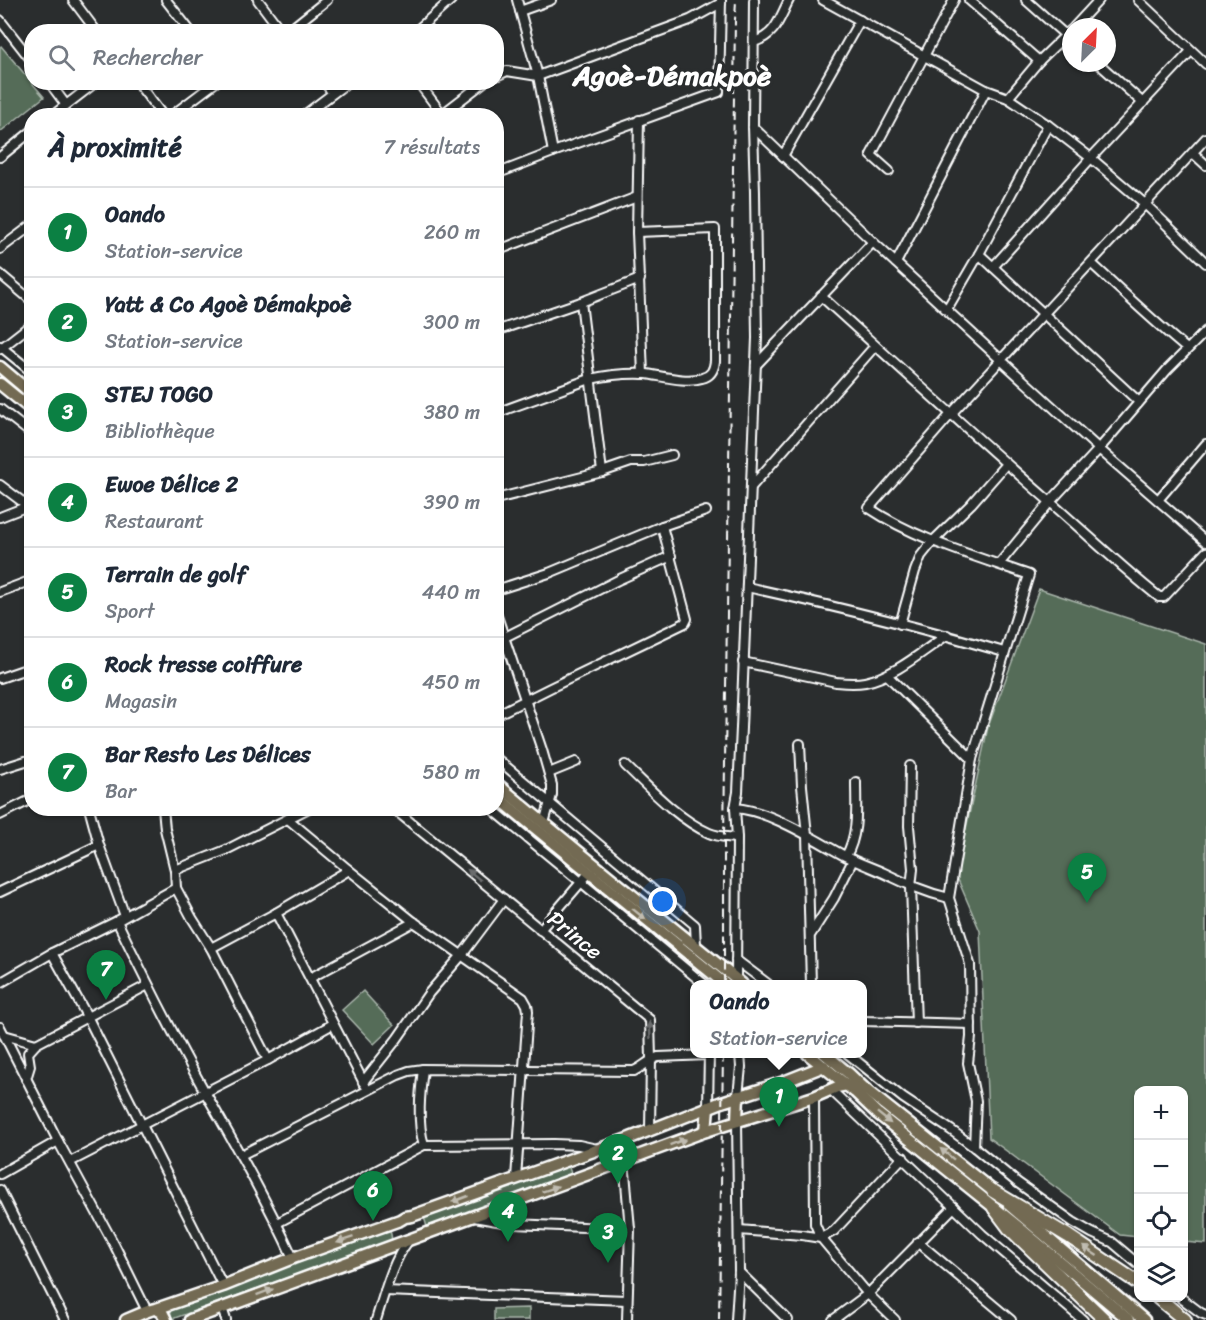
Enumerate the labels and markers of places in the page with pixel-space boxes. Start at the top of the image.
pin: 5 [1068,854,1106,903]
pin: 7 [86,950,126,1000]
pin: 1 [760,1078,798,1127]
pin: 2 [598,1134,638,1184]
pin: 6 [354,1172,392,1221]
pin: 4 [488,1192,528,1242]
pin: 3 [588,1214,628,1263]

